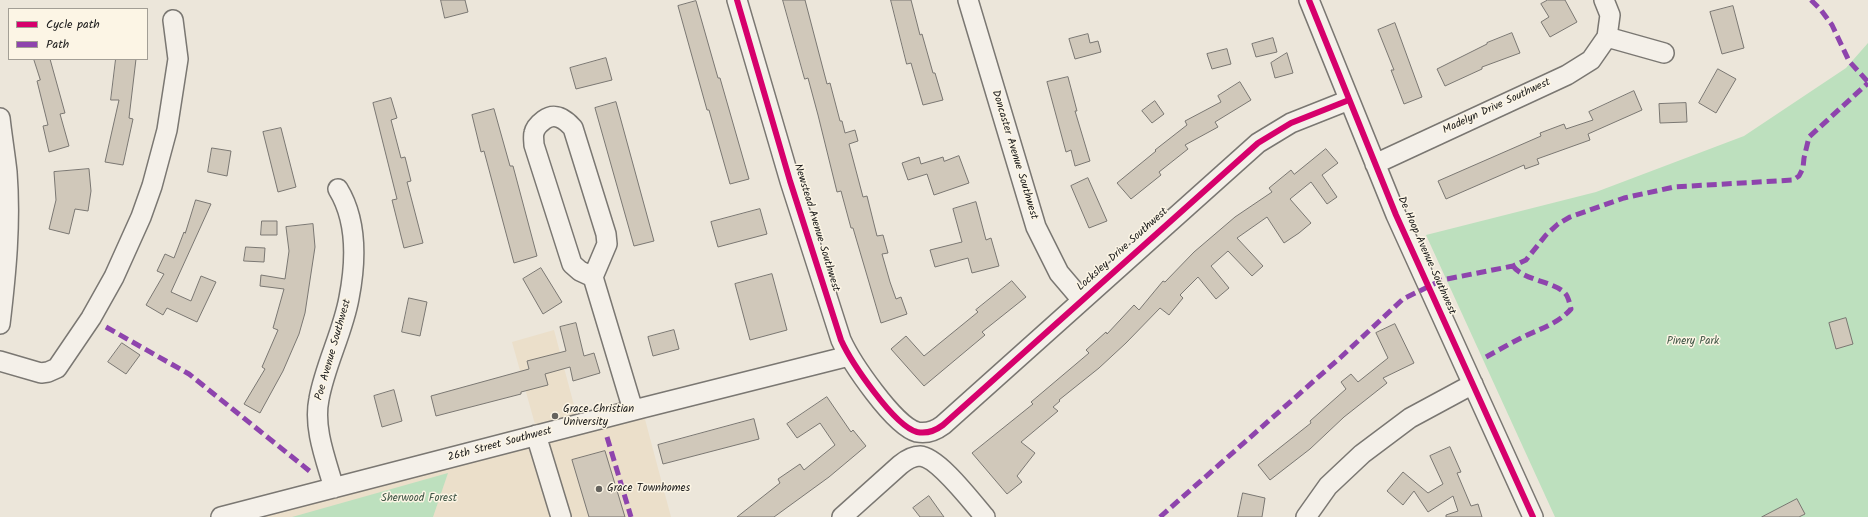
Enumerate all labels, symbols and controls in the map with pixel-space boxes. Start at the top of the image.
legend [8,8,148,60]
text: Cycle path [46,15,100,34]
text: Path [46,35,69,54]
street label: Madelyn Drive Southwest [1441,76,1553,138]
street label: Doncaster Avenue Southwest [988,89,1040,221]
street label: Newstead Avenue Southwest [790,162,842,294]
street label: De Hoop Avenue Southwest [1394,195,1458,317]
street label: Locksley Drive Southwest [1075,206,1171,294]
street label: Poe Avenue Southwest [313,298,355,402]
park label: Pinery Park [1667,335,1719,349]
place label: Grace Christian University [563,403,634,429]
marker: Grace Christian University [550,411,560,421]
street label: 26th Street Southwest [447,425,553,465]
place label: Grace Townhomes [607,482,690,496]
marker: Grace Townhomes [594,484,604,494]
park label: Sherwood Forest [381,492,457,506]

